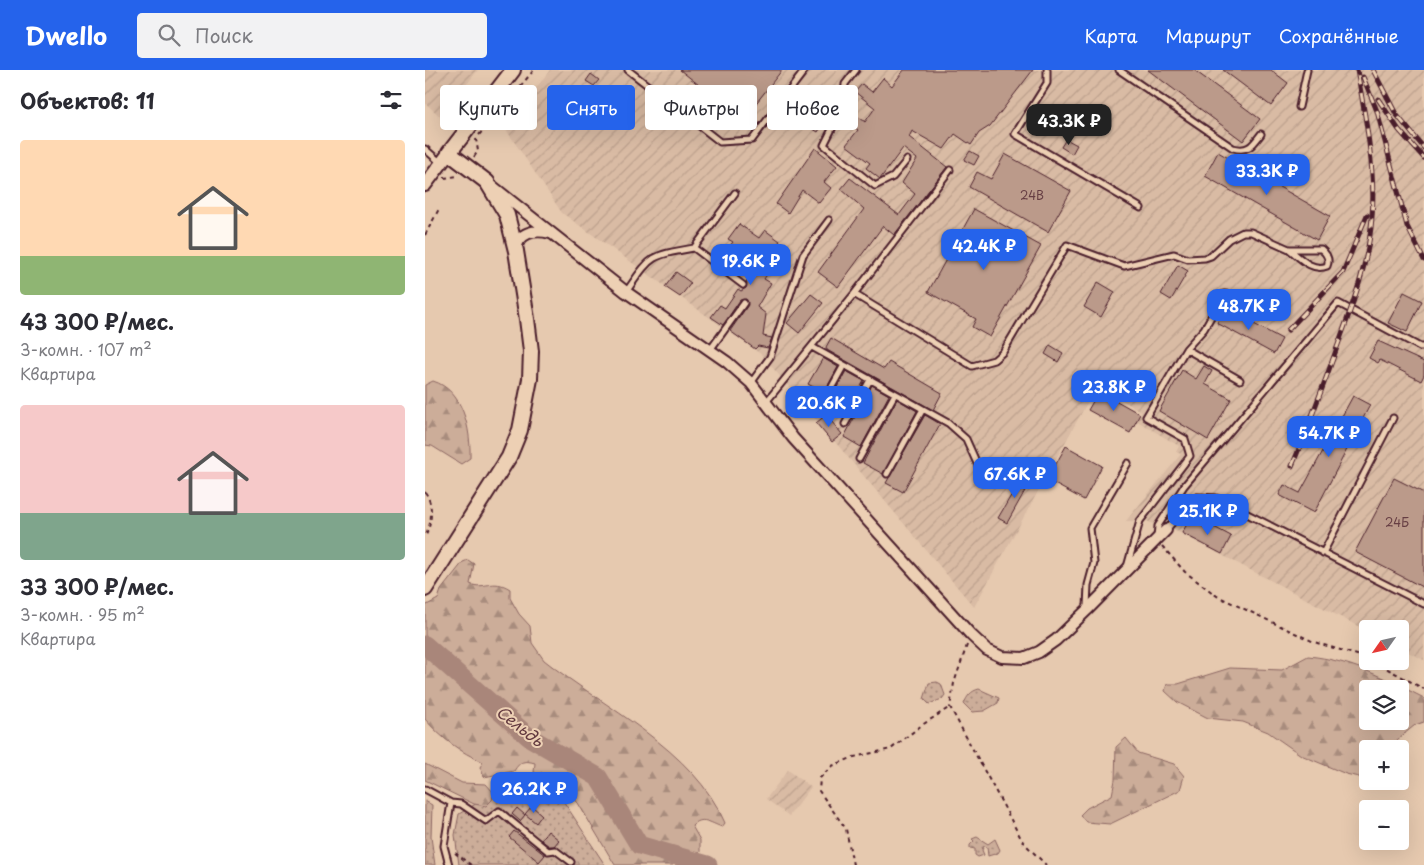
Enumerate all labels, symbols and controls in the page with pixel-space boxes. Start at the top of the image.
search box [137,13,487,58]
text: Dwello [25,17,107,53]
icon: search [155,21,183,49]
text: Поиск [195,21,253,49]
text: Карта [1085,22,1137,49]
text: Маршрут [1165,22,1251,49]
text: Сохранённые [1279,22,1399,49]
text: Объектов: 11 [20,84,155,116]
chip: Купить [440,85,537,130]
chip: Снять [547,85,635,130]
chip: Фильтры [645,85,757,130]
chip: Новое [767,85,858,130]
icon: filters [377,86,405,114]
pin: 43.3K ₽ [1023,104,1115,146]
text: 43.3K ₽ [1037,108,1101,132]
pin: 33.3K ₽ [1221,154,1313,196]
text: 33.3K ₽ [1236,158,1298,182]
icon: home [168,173,258,263]
house number: 24В [1020,186,1044,204]
pin: 42.4K ₽ [938,228,1030,271]
text: 42.4K ₽ [952,233,1016,257]
pin: 19.6K ₽ [705,244,797,286]
text: 19.6K ₽ [722,248,780,272]
pin: 48.7K ₽ [1203,288,1295,331]
text: 48.7K ₽ [1218,293,1280,317]
text: 43 300 ₽/мес. [20,305,174,337]
text: 3-комн. · 107 m² [20,337,152,361]
text: Квартира [20,361,95,385]
pin: 23.8K ₽ [1068,370,1160,412]
text: 23.8K ₽ [1082,374,1146,398]
pin: 20.6K ₽ [783,386,875,428]
text: 20.6K ₽ [796,390,862,414]
pin: 54.7K ₽ [1283,416,1375,458]
text: 54.7K ₽ [1298,420,1360,444]
icon: home [168,438,258,528]
pin: 67.6K ₽ [969,456,1061,499]
text: 67.6K ₽ [984,461,1046,485]
pin: 25.1K ₽ [1162,494,1254,536]
text: 25.1K ₽ [1179,498,1237,522]
house number: 24Б [1385,513,1409,531]
text: 33 300 ₽/мес. [20,570,174,602]
text: 3-комн. · 95 m² [20,602,145,626]
north arrow [1359,620,1409,670]
map controls [1359,620,1409,850]
text: Квартира [20,626,95,650]
button: layers [1359,680,1409,730]
water label: Сельдь [492,699,551,752]
button: + [1359,740,1409,790]
pin: 26.2K ₽ [488,772,580,814]
text: 26.2K ₽ [502,776,566,800]
button: − [1359,800,1409,850]

